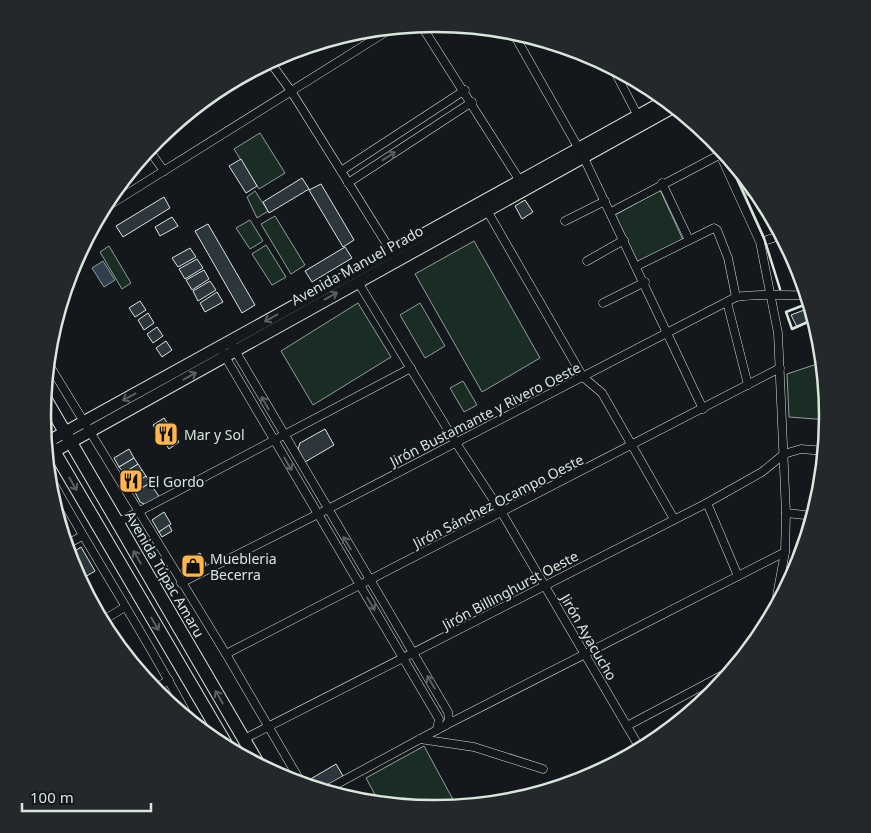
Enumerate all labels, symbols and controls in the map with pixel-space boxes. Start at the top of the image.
one-way arrow [381,151,395,161]
street label: Avenida Manuel Prado [288,221,426,309]
one-way arrow [324,291,338,301]
one-way arrow [264,313,279,323]
street label: Jirón Bustamante y Rivero Oeste [385,357,584,471]
one-way arrow [182,370,196,380]
one-way arrow [122,392,137,402]
one-way arrow [260,395,270,410]
restaurant icon: Mar y Sol [153,421,179,447]
place label: Mar y Sol [184,425,245,444]
street label: Jirón Sánchez Ocampo Oeste [408,450,587,553]
one-way arrow [284,457,294,471]
restaurant icon: El Gordo [118,468,144,494]
place label: El Gordo [148,472,204,491]
one-way arrow [69,476,79,490]
street label: Avenida Túpac Amaru [121,507,209,641]
one-way arrow [342,536,352,550]
street label: Jirón Billinghurst Oeste [437,546,581,635]
place label: Muebleria Becerra [210,549,277,584]
one-way arrow [132,550,142,564]
shop icon: Muebleria Becerra [180,553,206,579]
street label: Jirón Ayacucho [556,589,621,684]
one-way arrow [366,597,376,611]
one-way arrow [151,616,161,630]
one-way arrow [425,676,435,690]
one-way arrow [214,690,224,705]
scale bar [22,780,151,812]
text: 100 m [30,787,74,807]

